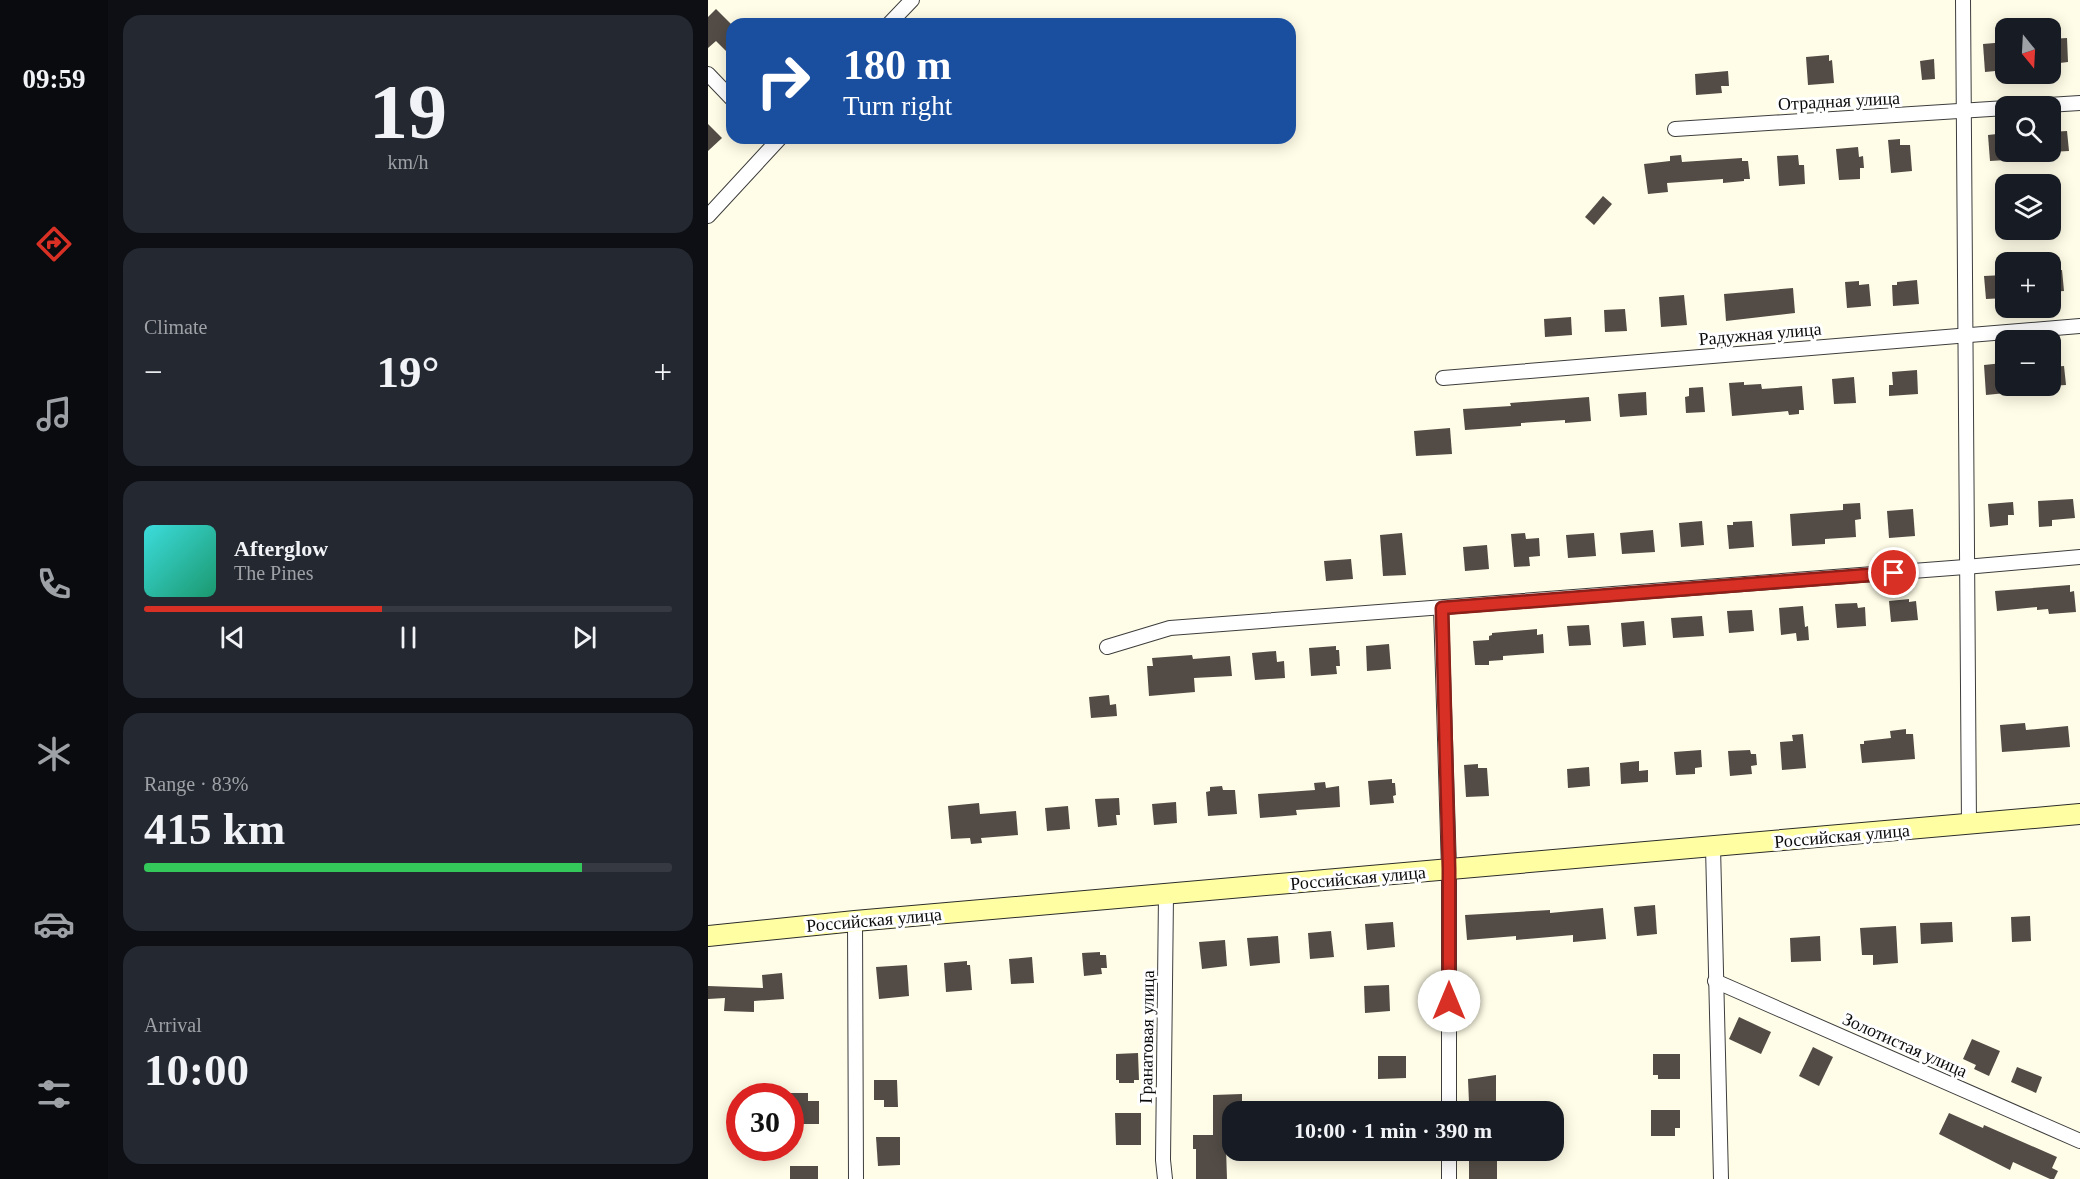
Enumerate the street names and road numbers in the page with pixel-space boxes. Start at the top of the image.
street label: Отрадная улица [1778,88,1900,114]
street label: Радужная улица [1698,319,1822,349]
street label: Российская улица [1773,820,1911,852]
street label: Российская улица [1289,862,1427,894]
street label: Российская улица [805,904,943,936]
street label: Гранатовая улица [1136,970,1158,1104]
street label: Золотистая улица [1840,1009,1970,1081]

